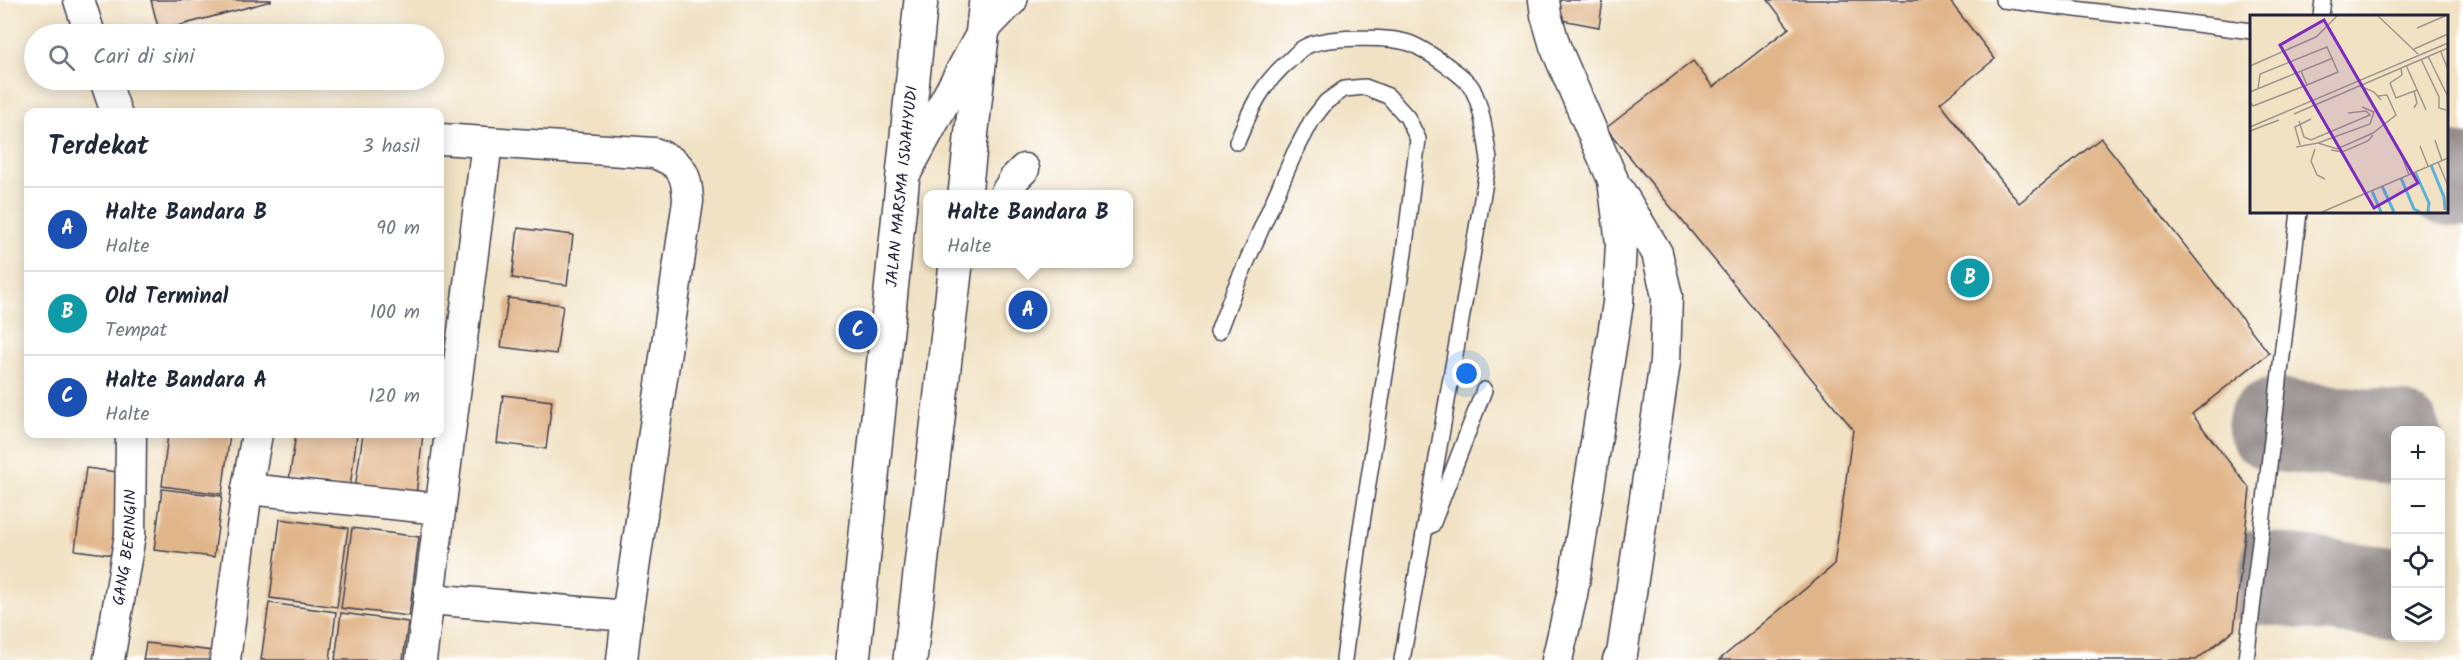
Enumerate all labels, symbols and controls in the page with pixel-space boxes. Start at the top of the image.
inset map [2250,15,2448,213]
search box [24,24,444,90]
text: Cari di sini [93,40,194,75]
icon: search [45,41,78,74]
street label: JALAN MARSMA ISWAHYUDI [879,84,925,289]
text: Terdekat [48,126,149,168]
text: 3 hasil [362,131,420,163]
popup [923,190,1133,268]
text: Halte Bandara B [105,196,267,231]
text: Halte Bandara B [947,196,1109,231]
text: A [61,213,74,245]
text: 90 m [376,213,420,245]
text: Halte [105,231,149,263]
text: Halte [947,231,991,263]
pin: B [1950,256,1990,300]
text: Old Terminal [105,280,228,315]
pin: A [1008,288,1048,332]
text: B [61,297,74,329]
text: 100 m [370,297,420,329]
pin: C [838,308,878,352]
text: Tempat [105,315,167,347]
your location [1452,359,1481,388]
text: Halte Bandara A [105,364,267,399]
text: C [61,381,74,413]
text: 120 m [368,381,420,413]
text: Halte [105,399,149,431]
map controls [2391,426,2445,642]
button: + [2391,426,2445,480]
button: − [2391,480,2445,534]
street label: GANG BERINGIN [106,489,143,607]
button: locate [2391,534,2445,588]
button: layers [2391,588,2445,642]

